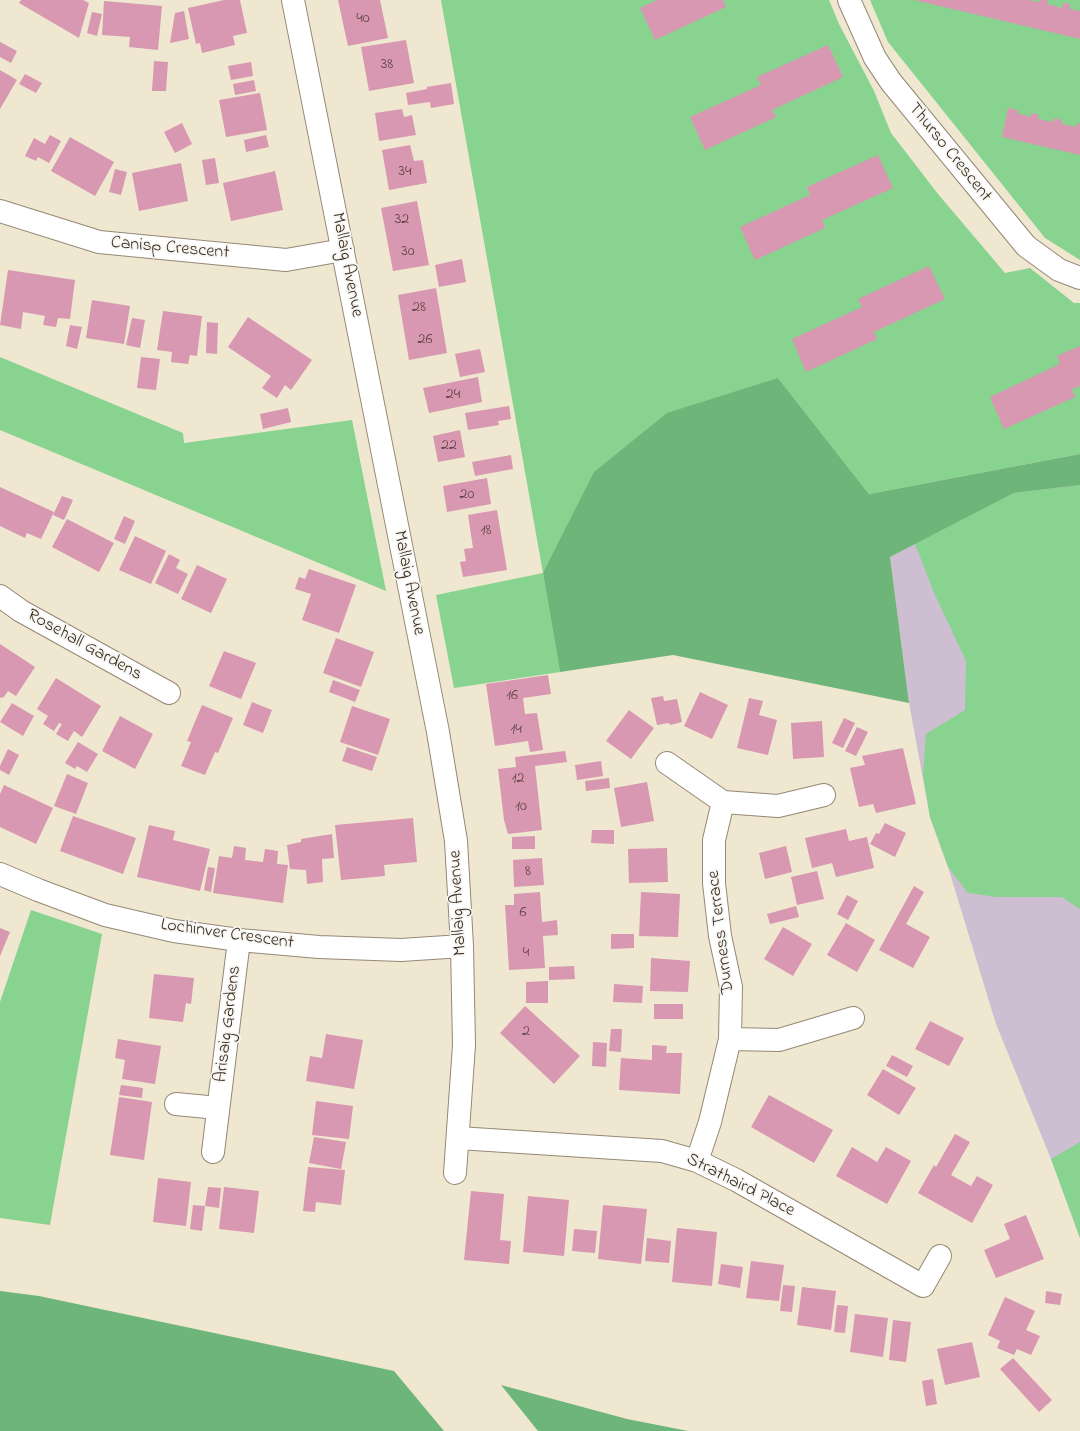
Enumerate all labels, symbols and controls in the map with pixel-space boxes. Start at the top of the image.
house number: 40 [356,9,370,29]
house number: 38 [381,55,393,75]
street label: Thurso Crescent [902,99,996,207]
house number: 34 [398,162,412,182]
house number: 32 [395,210,409,230]
street label: Mallaig Avenue [325,211,367,319]
street label: Canisp Crescent [110,233,230,265]
house number: 30 [401,242,415,262]
house number: 28 [412,298,426,318]
house number: 26 [418,330,432,350]
house number: 24 [446,385,460,405]
house number: 22 [441,436,457,456]
house number: 20 [460,485,474,505]
house number: 18 [480,521,492,541]
street label: Mallaig Avenue [387,529,429,637]
street label: Rosehall Gardens [23,605,145,687]
house number: 16 [506,686,518,706]
house number: 14 [510,720,522,740]
house number: 12 [511,769,525,789]
house number: 10 [515,797,527,817]
street label: Mallaig Avenue [445,849,473,957]
house number: 8 [525,862,531,882]
street label: Durness Terrace [704,869,740,995]
house number: 6 [519,903,527,923]
street label: Lochinver Crescent [159,915,295,955]
house number: 4 [523,943,529,963]
street label: Arisaig Gardens [211,964,247,1084]
house number: 2 [522,1022,530,1042]
street label: Strathaird Place [682,1149,798,1223]

